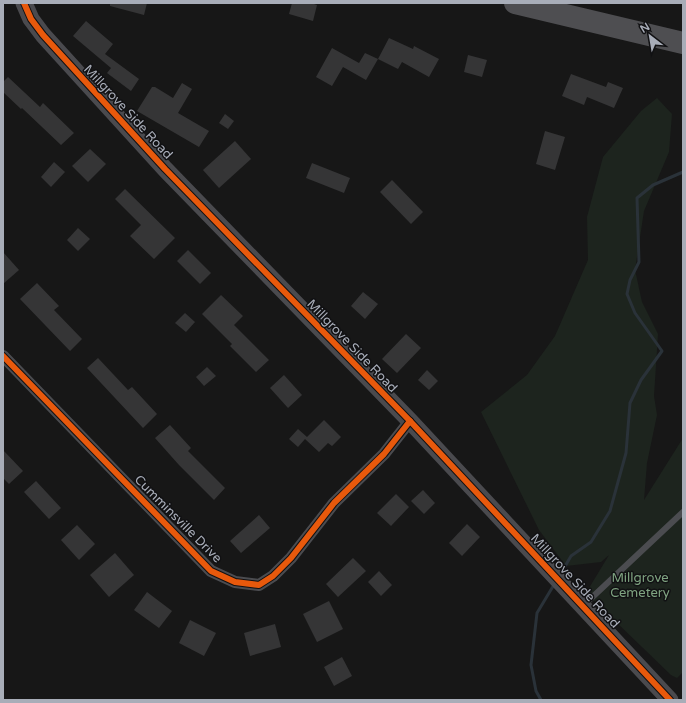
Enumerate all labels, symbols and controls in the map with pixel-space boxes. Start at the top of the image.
north arrow [630,16,670,56]
text: N [638,20,652,36]
street label: Millgrove Side Road [80,61,176,163]
street label: Millgrove Side Road [303,296,401,396]
street label: Cumminsville Drive [131,472,225,566]
street label: Millgrove Side Road [527,530,623,632]
park label: Millgrove Cemetery [610,570,670,601]

